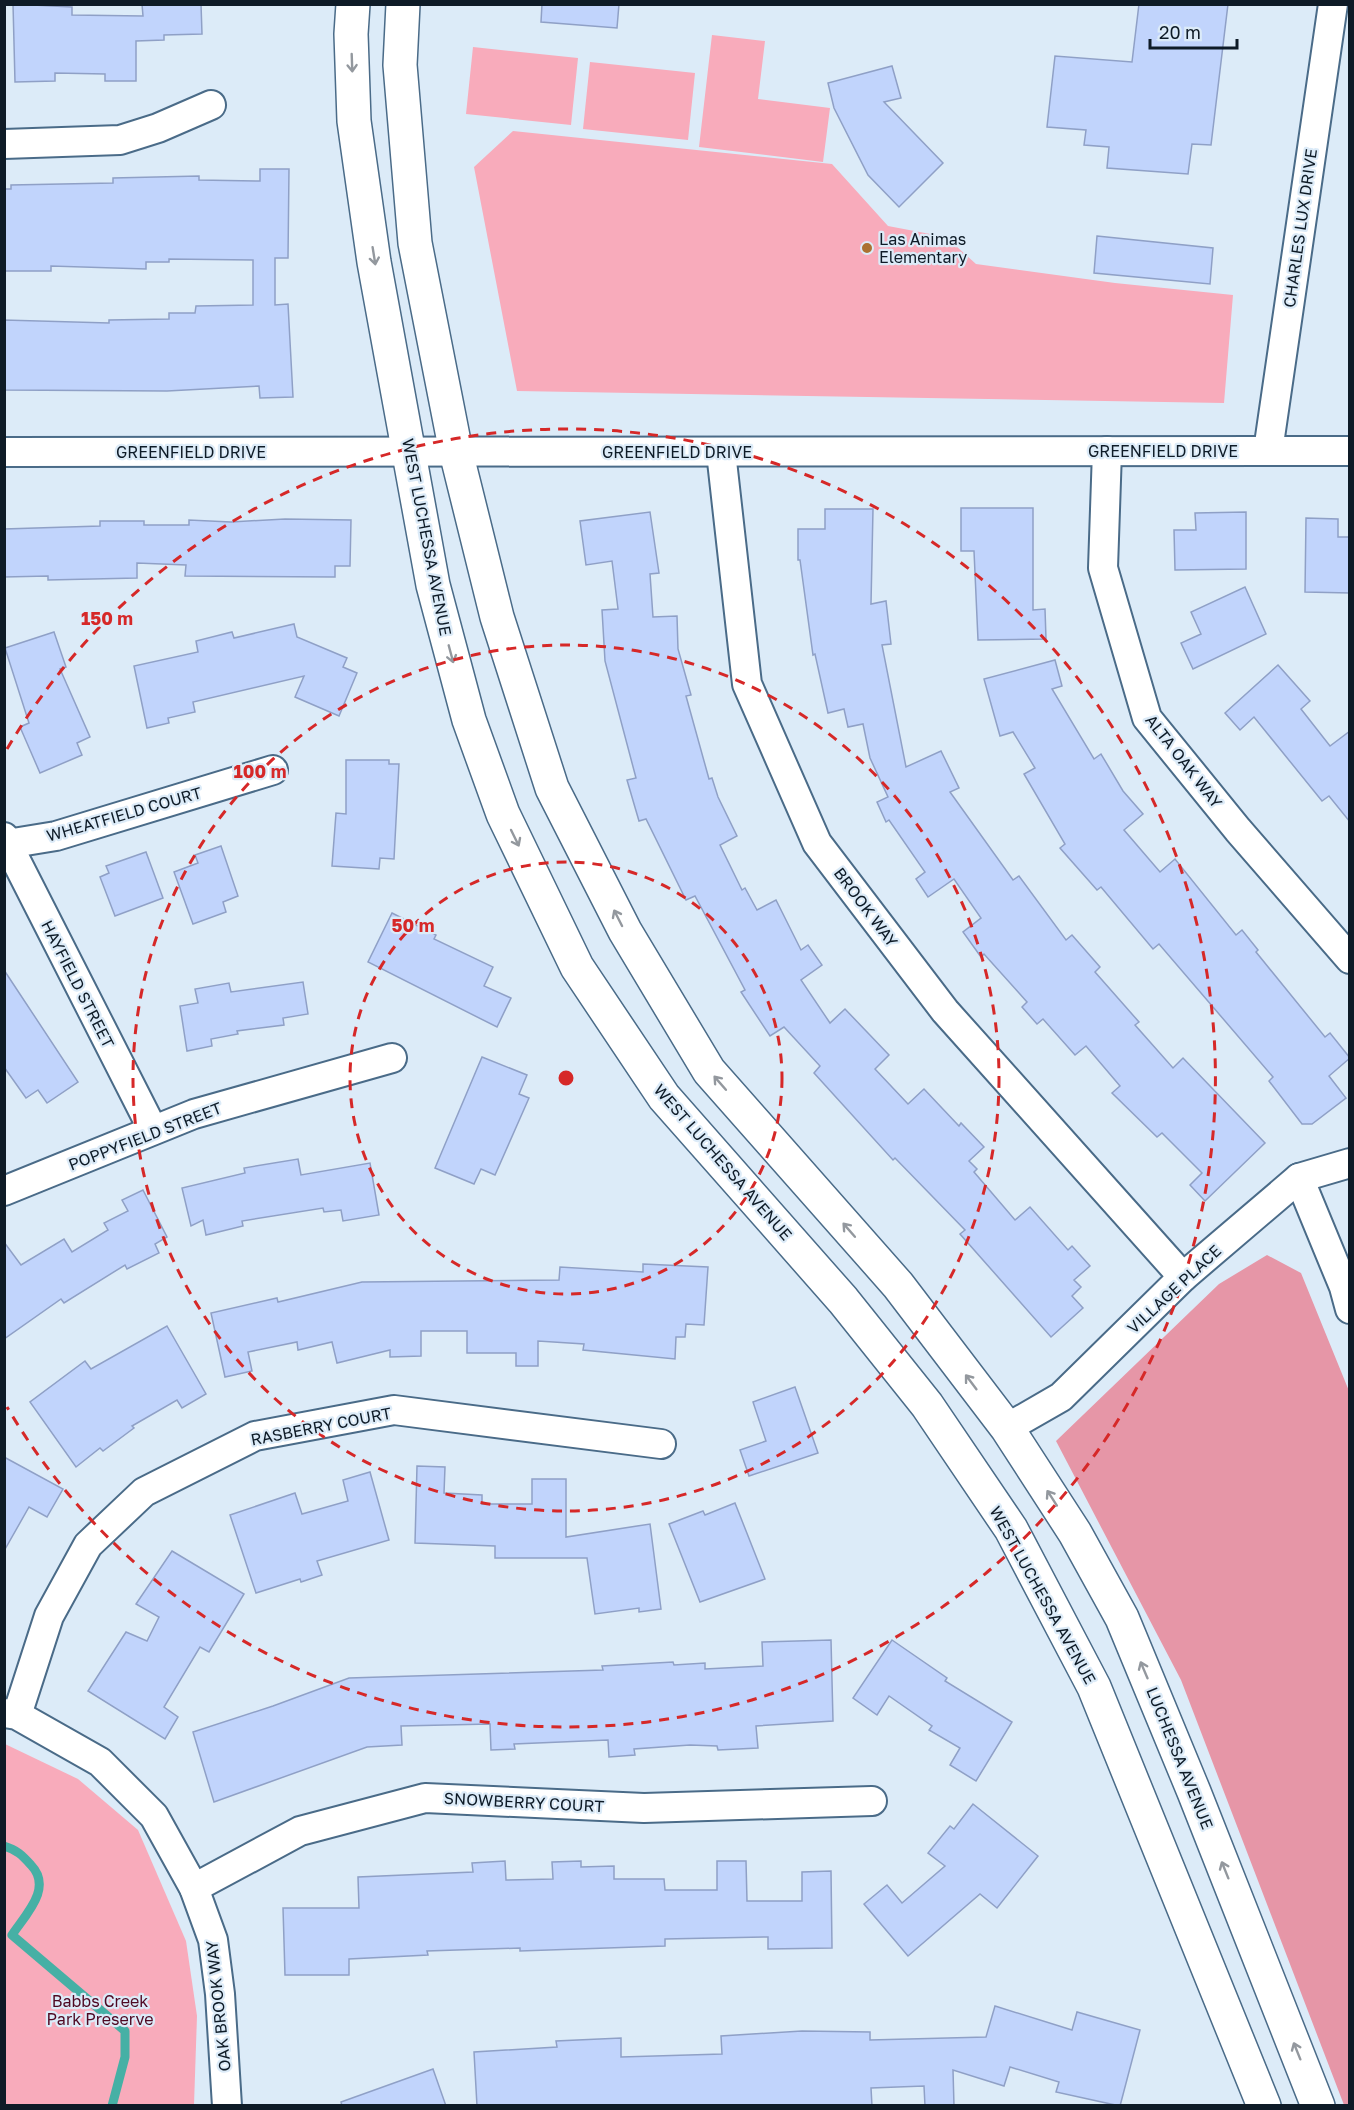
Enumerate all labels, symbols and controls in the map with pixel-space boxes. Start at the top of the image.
scale bar [1150,12,1237,50]
text: 20 m [1159,21,1201,43]
one-way arrow [346,52,357,72]
street label: CHARLES LUX DRIVE [1279,147,1321,309]
place label: Las Animas Elementary [879,229,967,267]
marker: Las Animas Elementary [860,241,874,255]
one-way arrow [368,246,379,266]
street label: WEST LUCHESSA AVENUE [398,437,456,637]
street label: GREENFIELD DRIVE [1088,441,1238,461]
street label: GREENFIELD DRIVE [116,442,266,462]
street label: GREENFIELD DRIVE [602,442,752,462]
text: 150 m [81,607,133,629]
one-way arrow [446,644,458,663]
street label: ALTA OAK WAY [1141,710,1227,812]
text: 100 m [234,760,286,782]
street label: WHEATFIELD COURT [44,782,204,846]
one-way arrow [509,828,521,846]
street label: BROOK WAY [830,863,903,951]
one-way arrow [612,909,623,927]
text: 50 m [392,914,434,936]
street label: HAYFIELD STREET [37,917,119,1051]
centre of rings [556,1068,576,1088]
one-way arrow [713,1076,727,1091]
street label: WEST LUCHESSA AVENUE [650,1080,796,1244]
street label: POPPYFIELD STREET [66,1098,224,1174]
one-way arrow [842,1222,856,1237]
street label: VILLAGE PLACE [1123,1240,1225,1338]
one-way arrow [965,1374,978,1390]
street label: RASBERRY COURT [249,1403,393,1449]
one-way arrow [1046,1490,1058,1507]
street label: WEST LUCHESSA AVENUE [986,1502,1100,1688]
one-way arrow [1137,1661,1149,1679]
street label: LUCHESSA AVENUE [1142,1684,1218,1832]
street label: SNOWBERRY COURT [443,1788,605,1816]
one-way arrow [1219,1861,1230,1879]
street label: OAK BROOK WAY [201,1939,235,2072]
park label: Babbs Creek Park Preserve [47,1991,153,2029]
one-way arrow [1291,2042,1302,2061]

